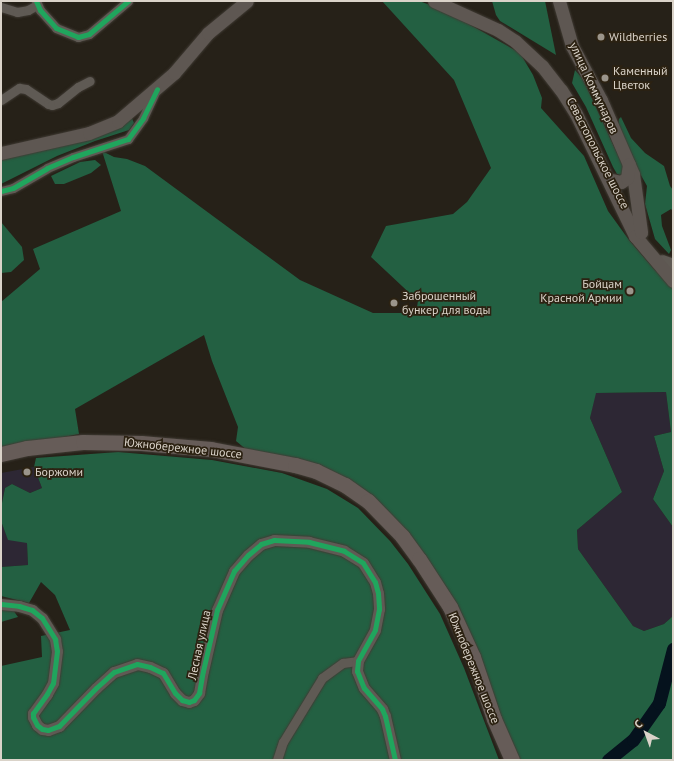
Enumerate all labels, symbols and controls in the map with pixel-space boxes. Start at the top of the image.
place label: Wildberries [609,30,667,44]
marker: Wildberries [596,32,606,42]
street label: улица Коммунаров [567,40,621,136]
place label: Каменный Цветок [613,64,668,92]
marker: Каменный Цветок [600,73,610,83]
street label: Севастопольское шоссе [564,95,632,211]
place label: Бойцам Красной Армии [540,277,622,305]
marker: Бойцам Красной Армии [625,286,635,296]
place label: Заброшенный бункер для воды [402,289,490,317]
marker: Заброшенный бункер для воды [389,298,399,308]
street label: Южнобережное шоссе [123,435,243,461]
place label: Боржоми [35,465,83,479]
marker: Боржоми [22,467,32,477]
street label: Лесная улица [185,609,213,681]
street label: Южнобережное шоссе [445,610,503,726]
north arrow [626,713,666,753]
text: С [631,717,645,731]

